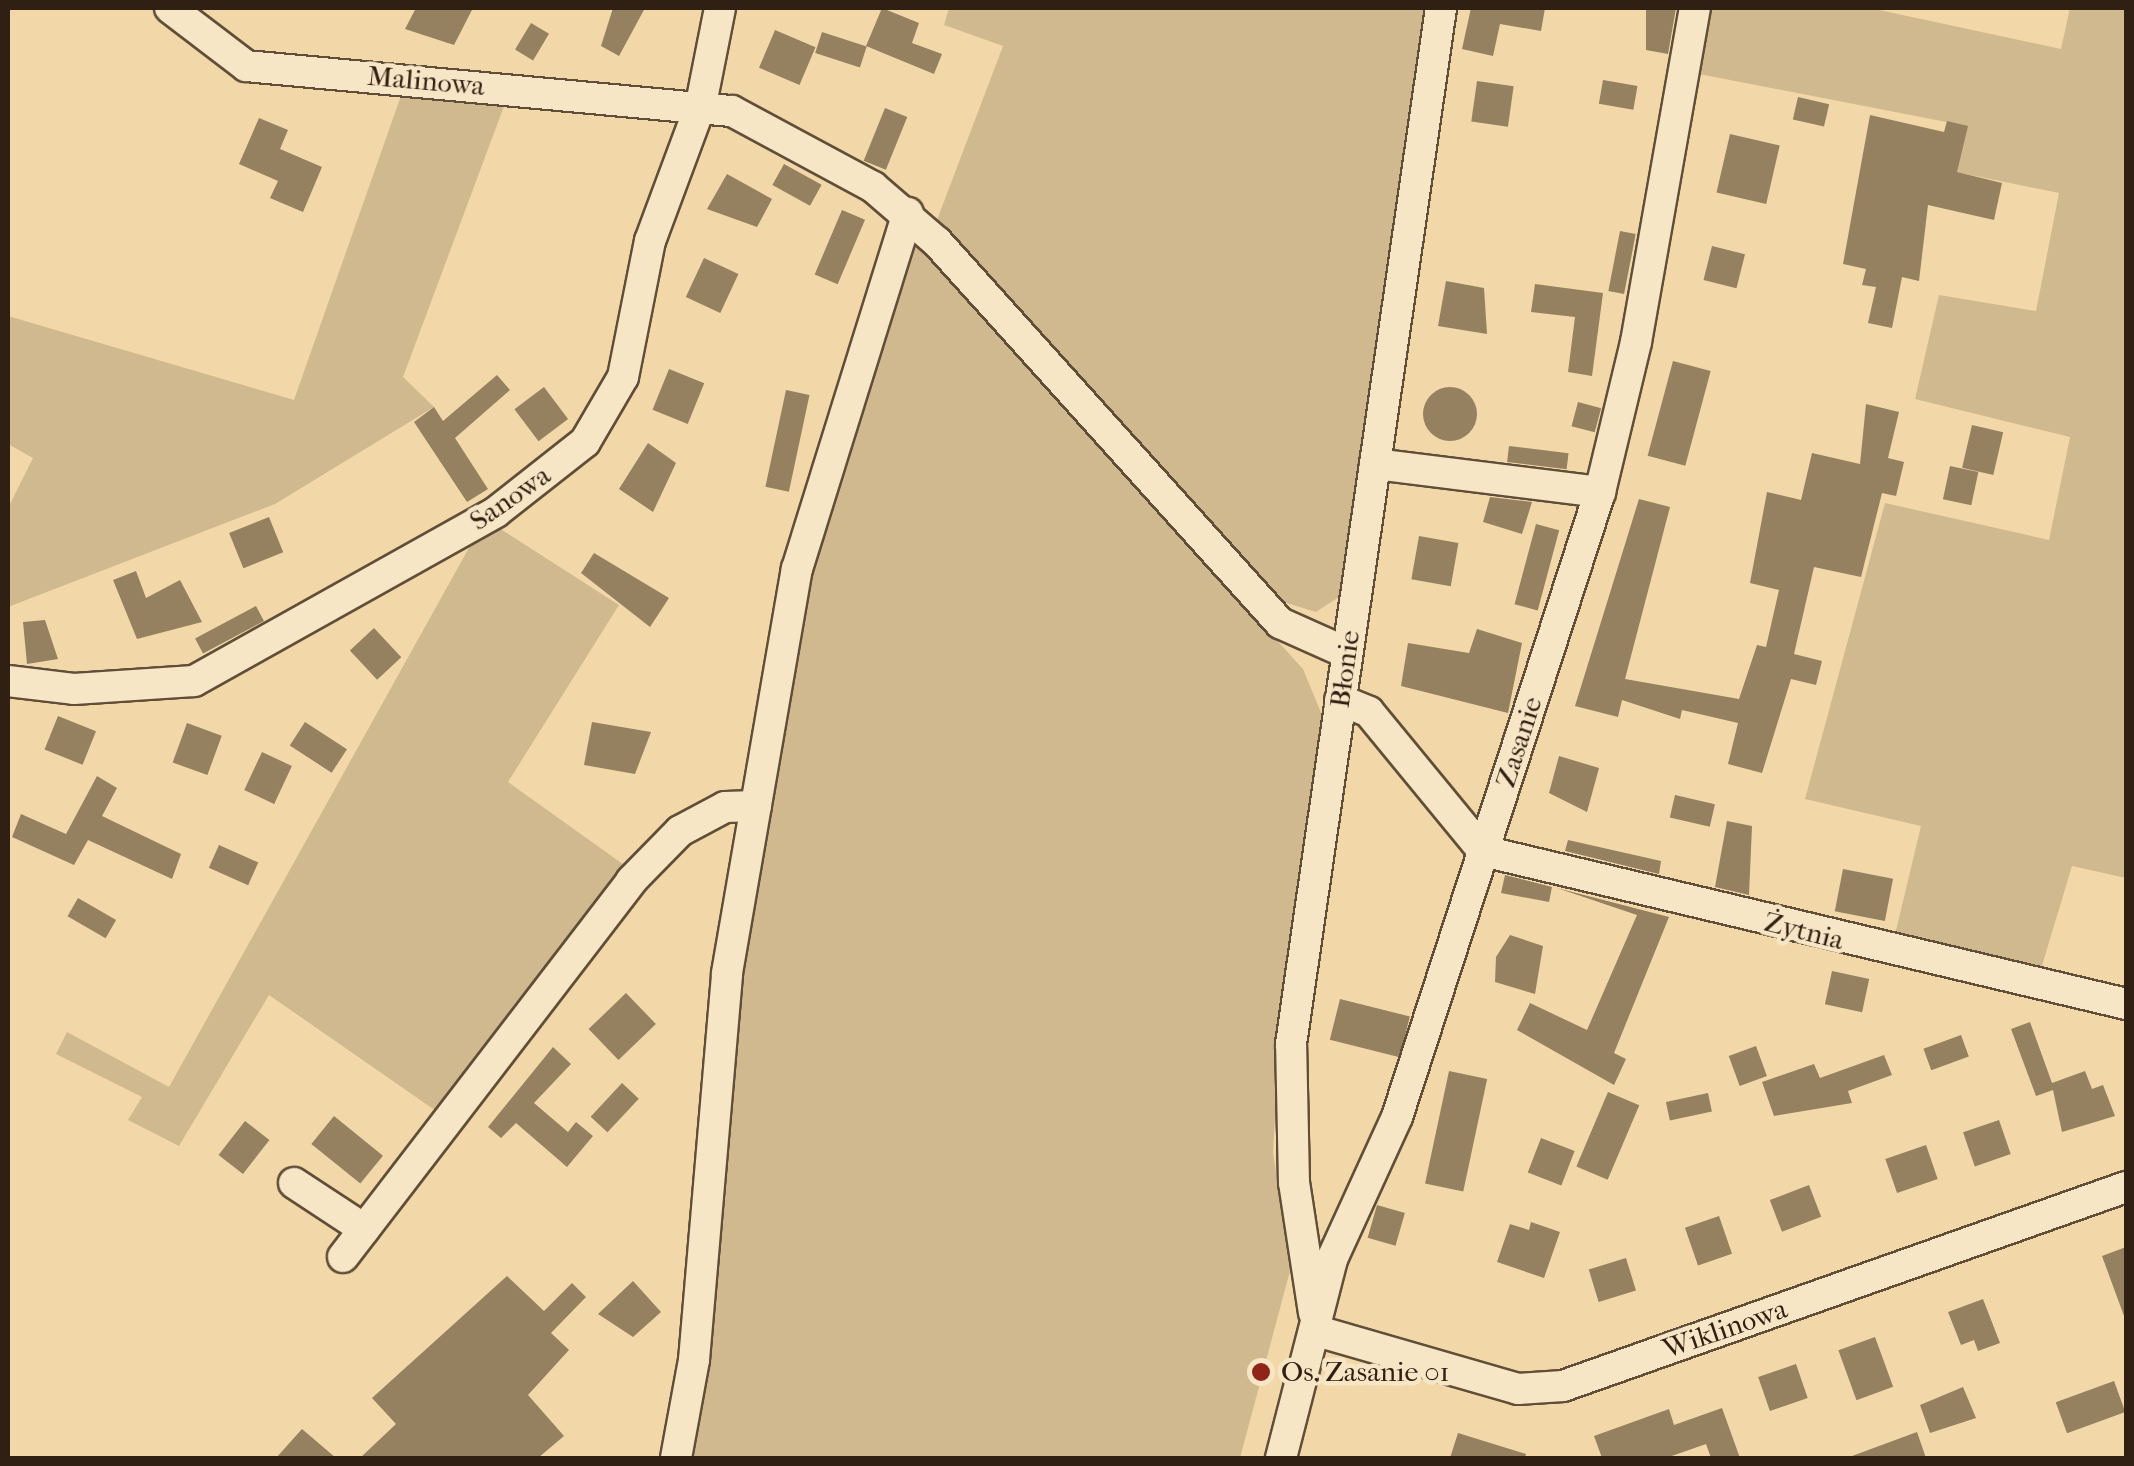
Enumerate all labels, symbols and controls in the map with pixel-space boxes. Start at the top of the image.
street label: Malinowa [366,59,486,103]
street label: Sanowa [463,458,557,538]
street label: Błonie [1323,628,1367,710]
street label: Zasanie [1489,692,1549,792]
street label: Żytnia [1761,905,1847,957]
street label: Wiklinowa [1658,1292,1792,1366]
place label: Os. Zasanie 01 [1281,1355,1450,1389]
marker: Os. Zasanie 01 [1250,1361,1272,1383]

